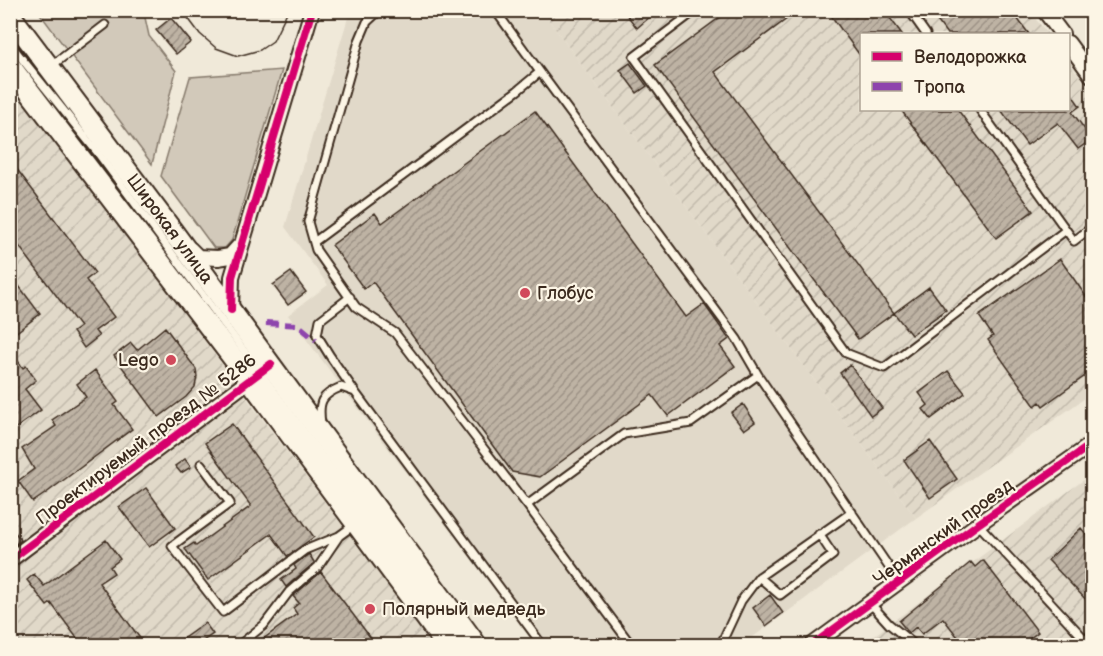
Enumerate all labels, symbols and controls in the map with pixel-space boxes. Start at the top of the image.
legend [860,33,1070,111]
text: Велодорожка [914,47,1027,68]
text: Тропа [914,77,965,98]
street label: Широкая улица [122,170,218,288]
place label: Глобус [537,283,594,304]
marker: Глобус [518,286,532,300]
street label: Проектируемый проезд № 5286 [32,350,261,529]
place label: Lego [118,350,159,371]
marker: Lego [164,353,178,367]
street label: Чермянский проезд [869,475,1017,590]
place label: Полярный медведь [382,599,546,620]
marker: Полярный медведь [363,602,377,616]

